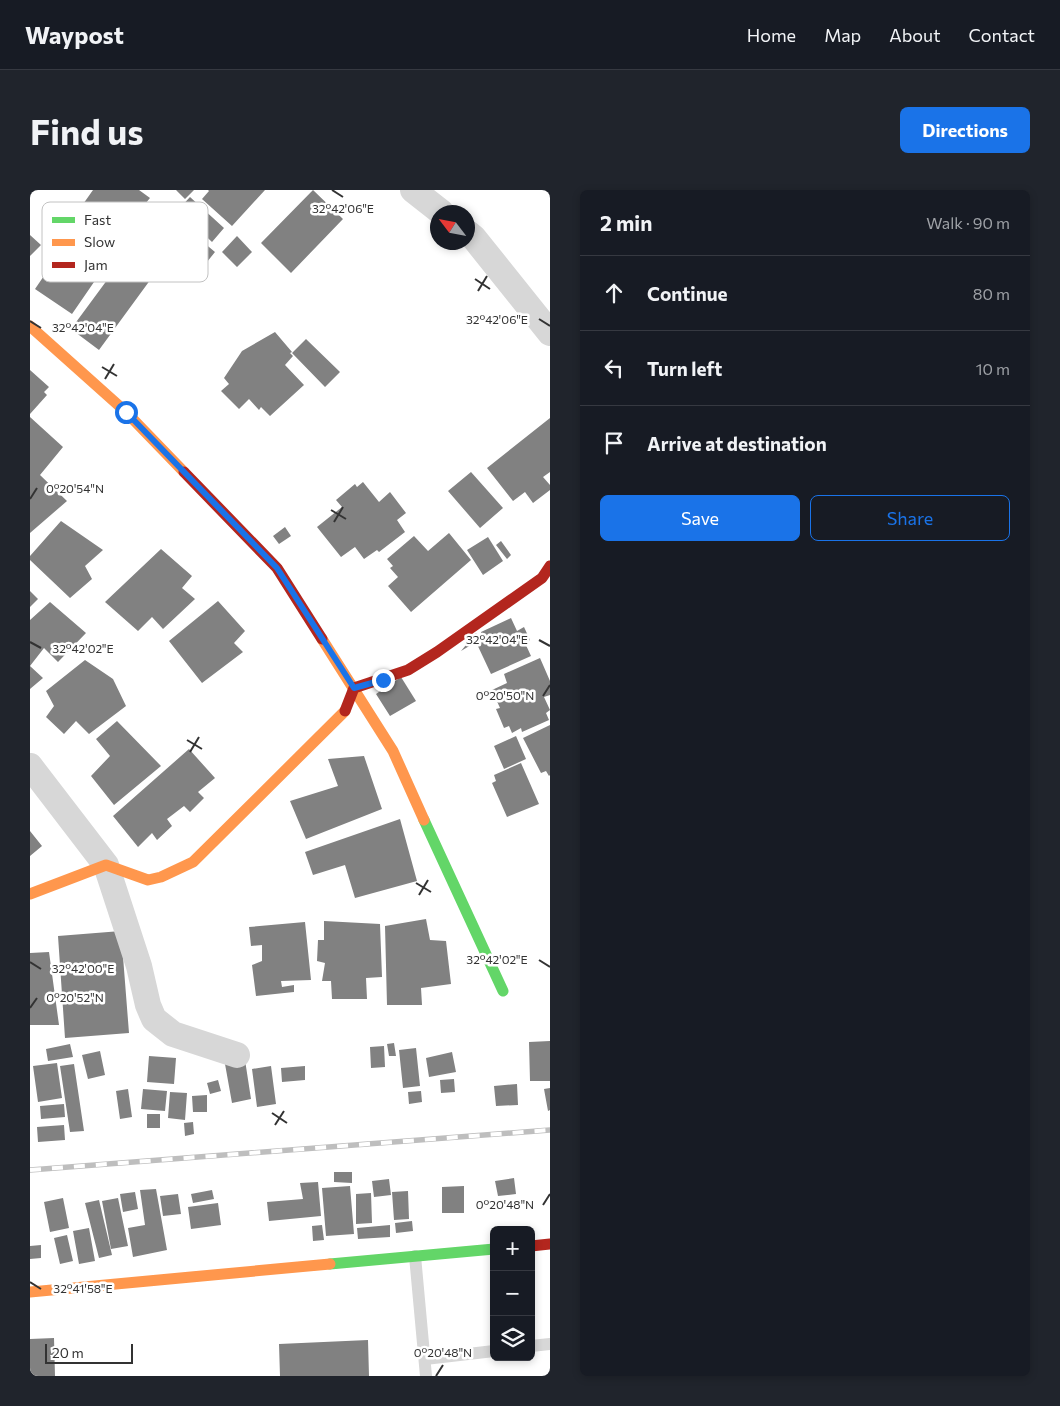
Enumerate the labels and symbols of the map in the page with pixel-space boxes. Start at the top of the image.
text: 32°42'06"E [312,201,374,215]
legend [42,202,208,282]
north arrow [430,205,475,250]
text: Fast [84,211,111,228]
text: Slow [84,233,115,250]
text: Jam [84,256,108,273]
text: 32°42'06"E [466,312,528,326]
text: 32°42'04"E [52,320,114,334]
route start [115,401,138,424]
text: 0°20'54"N [46,481,104,495]
text: 32°42'04"E [466,632,528,646]
text: 32°42'02"E [52,641,114,655]
route end [372,669,395,692]
text: 0°20'50"N [476,688,534,702]
text: 32°42'02"E [466,952,528,966]
text: 32°42'00"E [52,961,114,975]
text: 0°20'52"N [46,990,104,1004]
text: 0°20'48"N [476,1197,534,1211]
text: 32°41'58"E [53,1281,113,1295]
scale bar [45,1341,132,1364]
text: 0°20'48"N [414,1345,472,1359]

